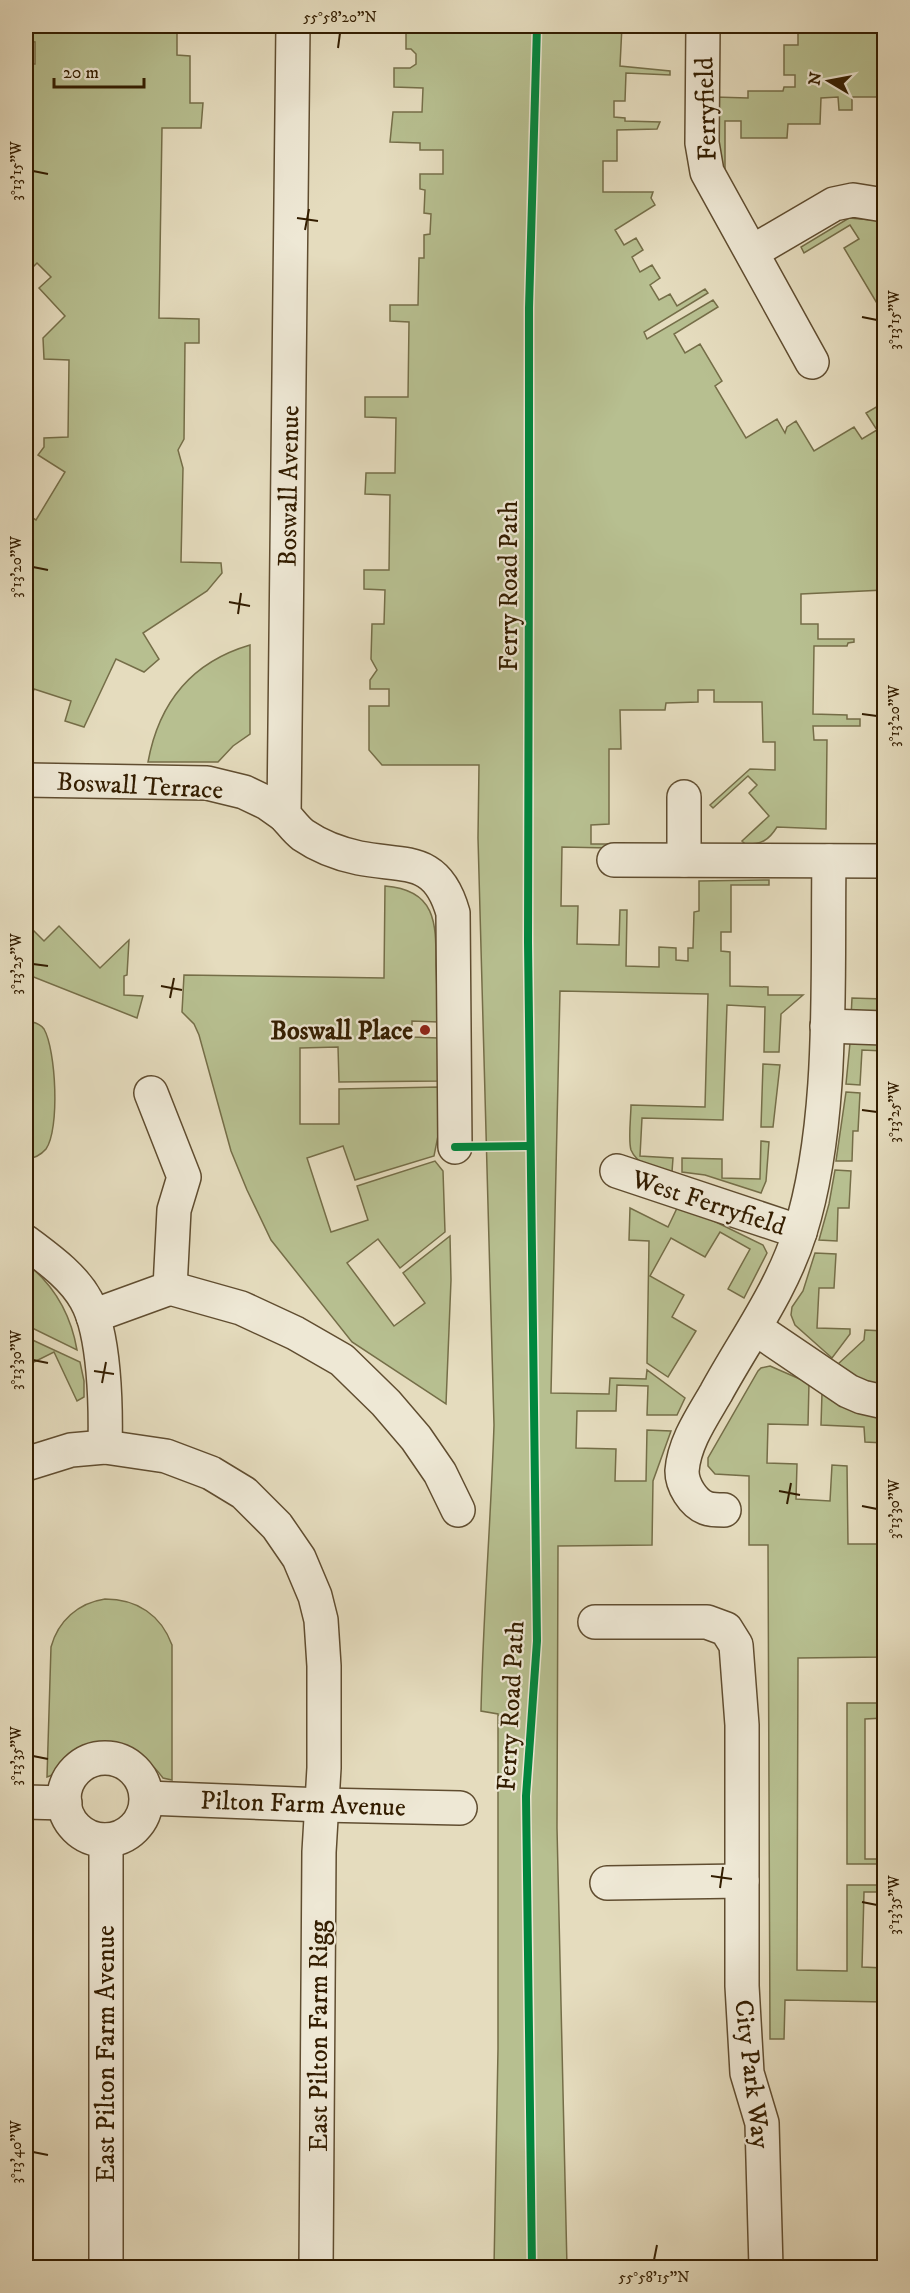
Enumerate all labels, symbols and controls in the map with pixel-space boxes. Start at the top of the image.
text: 55°58'20"N [303,8,377,27]
scale bar [54,51,144,89]
north arrow [799,51,859,111]
street label: Ferryfield [688,56,725,161]
text: 20 m [63,62,99,84]
text: N [804,70,826,87]
text: 3°13'15"W [7,141,26,201]
text: 3°13'15"W [885,290,904,350]
street label: Boswall Avenue [272,405,307,567]
street label: Ferry Road Path [493,500,526,671]
text: 3°13'20"W [7,536,26,598]
text: 3°13'20"W [885,685,904,747]
street label: Boswall Terrace [56,766,224,807]
text: 3°13'25"W [7,933,26,995]
place label: Boswall Place [271,1015,413,1048]
marker: Boswall Place [418,1023,432,1037]
text: 3°13'25"W [885,1081,904,1143]
street label: West Ferryfield [626,1163,790,1244]
text: 3°13'30"W [7,1330,26,1390]
text: 3°13'30"W [885,1479,904,1539]
street label: Ferry Road Path [491,1620,532,1792]
text: 3°13'35"W [7,1726,26,1786]
street label: Pilton Farm Avenue [200,1784,406,1825]
text: 3°13'35"W [885,1875,904,1935]
street label: East Pilton Farm Rigg [303,1920,336,2152]
street label: East Pilton Farm Avenue [90,1925,123,2183]
street label: City Park Way [726,1998,777,2151]
text: 3°13'40"W [7,2120,26,2184]
text: 55°58'15"N [618,2268,690,2287]

